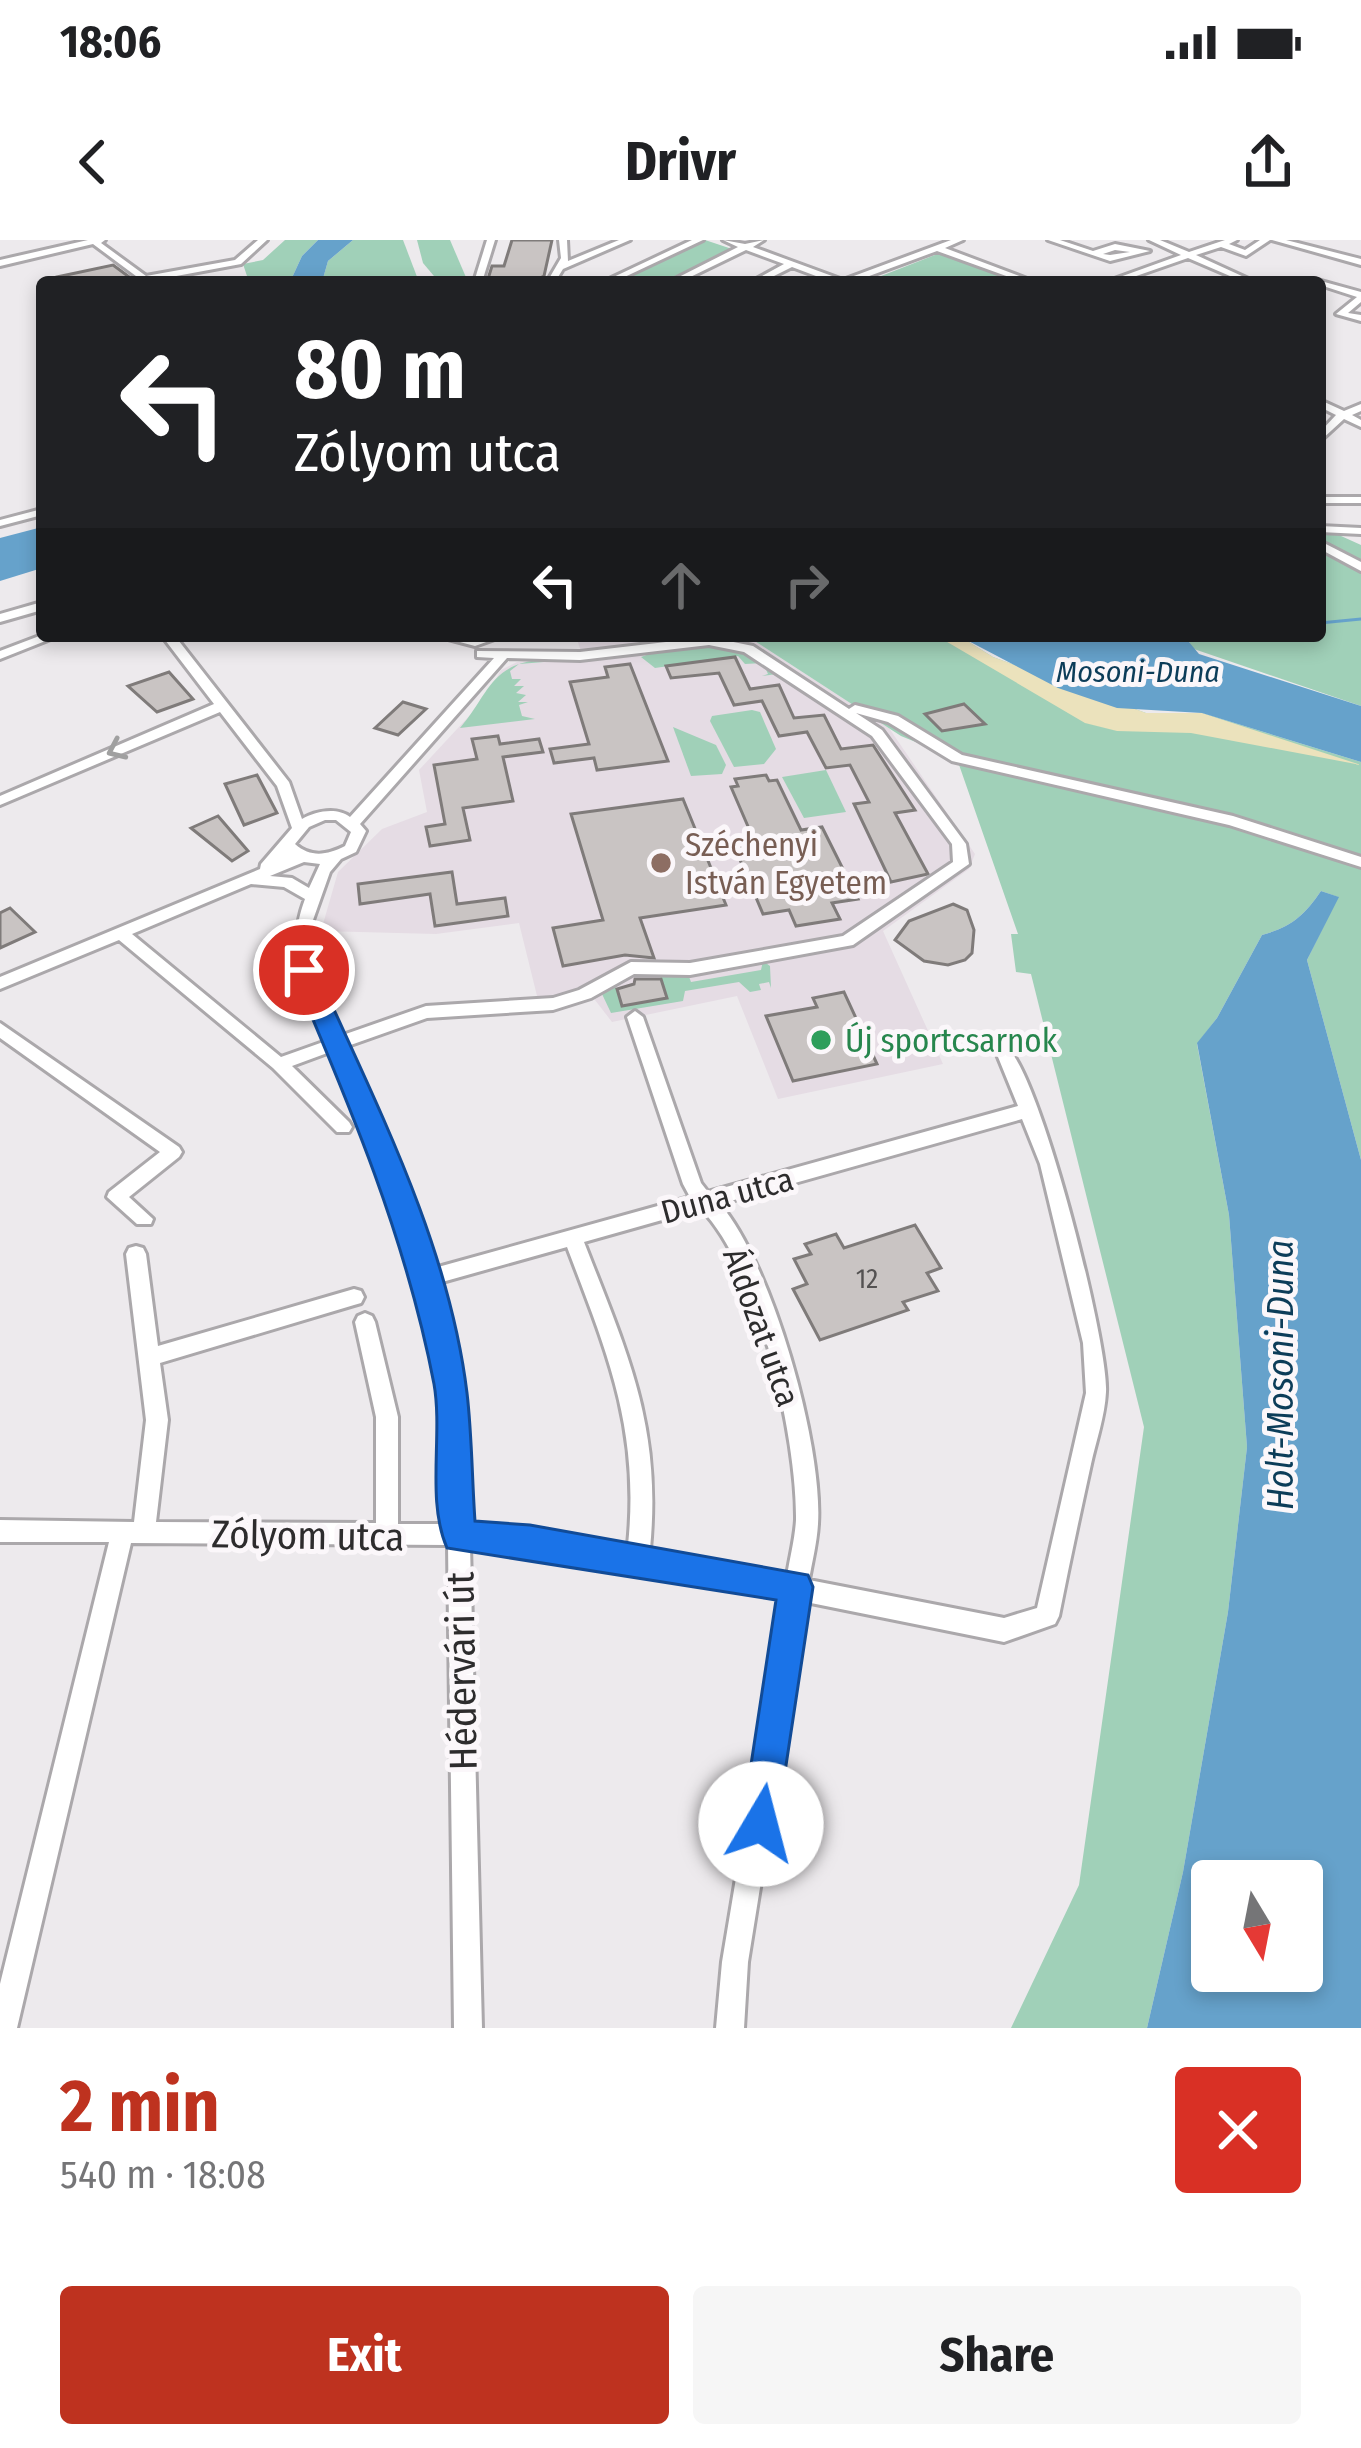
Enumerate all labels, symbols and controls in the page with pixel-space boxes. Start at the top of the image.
text: 18:06 [60,15,161,69]
icon: back [60,129,126,195]
icon: share [1235,129,1301,195]
text: Drivr [625,130,736,194]
text: 80 m [294,319,466,420]
icon: left [96,324,252,480]
text: Zólyom utca [294,421,561,485]
icon: left [522,552,588,618]
icon: ahead [648,552,714,618]
icon: right [774,552,840,618]
water label: Mosoni-Duna [1056,654,1220,690]
one-way arrow [107,736,128,760]
place label: Széchenyi István Egyetem [685,825,887,903]
marker: Széchenyi István Egyetem [648,850,674,876]
pin [253,919,355,1021]
icon: arrive [271,937,337,1003]
place label: Új sportcsarnok [845,1021,1058,1061]
marker: Új sportcsarnok [808,1027,834,1053]
street label: Duna utca [657,1159,798,1233]
water label: Holt-Mosoni-Duna [1259,1240,1303,1510]
street label: Áldozat utca [714,1243,808,1412]
house number: 12 [856,1263,878,1295]
street label: Zólyom utca [211,1511,405,1561]
street label: Hédervári út [437,1571,487,1771]
position arrow [698,1761,824,1887]
north arrow [1191,1860,1323,1992]
map controls [1191,1860,1323,1992]
text: 2 min [60,2064,220,2150]
button: close [1175,2067,1301,2193]
text: 540 m · 18:08 [60,2152,266,2198]
button: Exit [60,2286,669,2424]
button: Share [693,2286,1301,2424]

